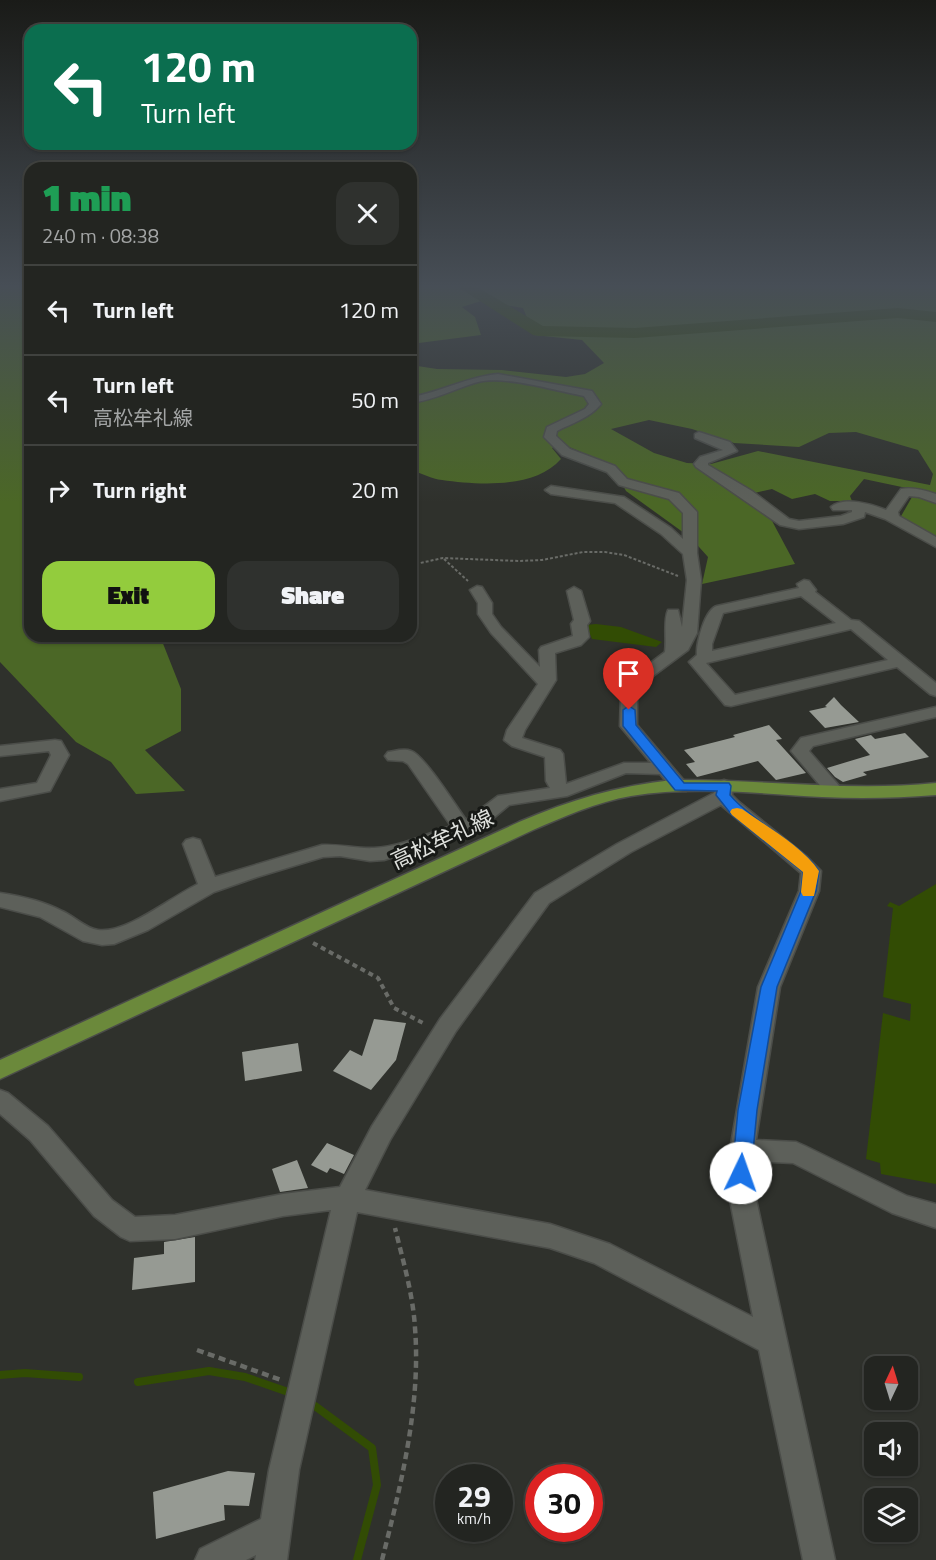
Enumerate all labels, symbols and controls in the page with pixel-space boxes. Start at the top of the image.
text: 120 m [141,34,256,98]
icon: left [42,48,120,126]
text: Turn left [141,92,235,133]
text: 1 min [42,170,131,225]
button: close [336,182,399,245]
text: 240 m · 08:38 [42,220,159,251]
text: Turn left [93,293,174,327]
text: 120 m [339,293,399,327]
icon: left [42,294,75,327]
text: Turn left [93,368,174,402]
text: 50 m [351,383,399,417]
icon: left [42,384,75,417]
text: 高松牟礼線 [93,402,193,433]
text: Turn right [93,473,187,507]
text: 20 m [351,473,399,507]
icon: right [42,474,75,507]
button: Exit [42,561,215,630]
button: Share [227,561,399,630]
pin [603,648,654,710]
icon: arrive [612,657,645,690]
street label: 高松牟礼線 [385,800,499,878]
position arrow [709,1141,773,1205]
north arrow [864,1356,918,1410]
map controls [864,1356,918,1542]
button: sound [864,1422,918,1476]
speed limit sign: 30 [525,1464,603,1542]
text: 29 [457,1473,491,1519]
button: layers [864,1488,918,1542]
text: km/h [457,1507,491,1530]

